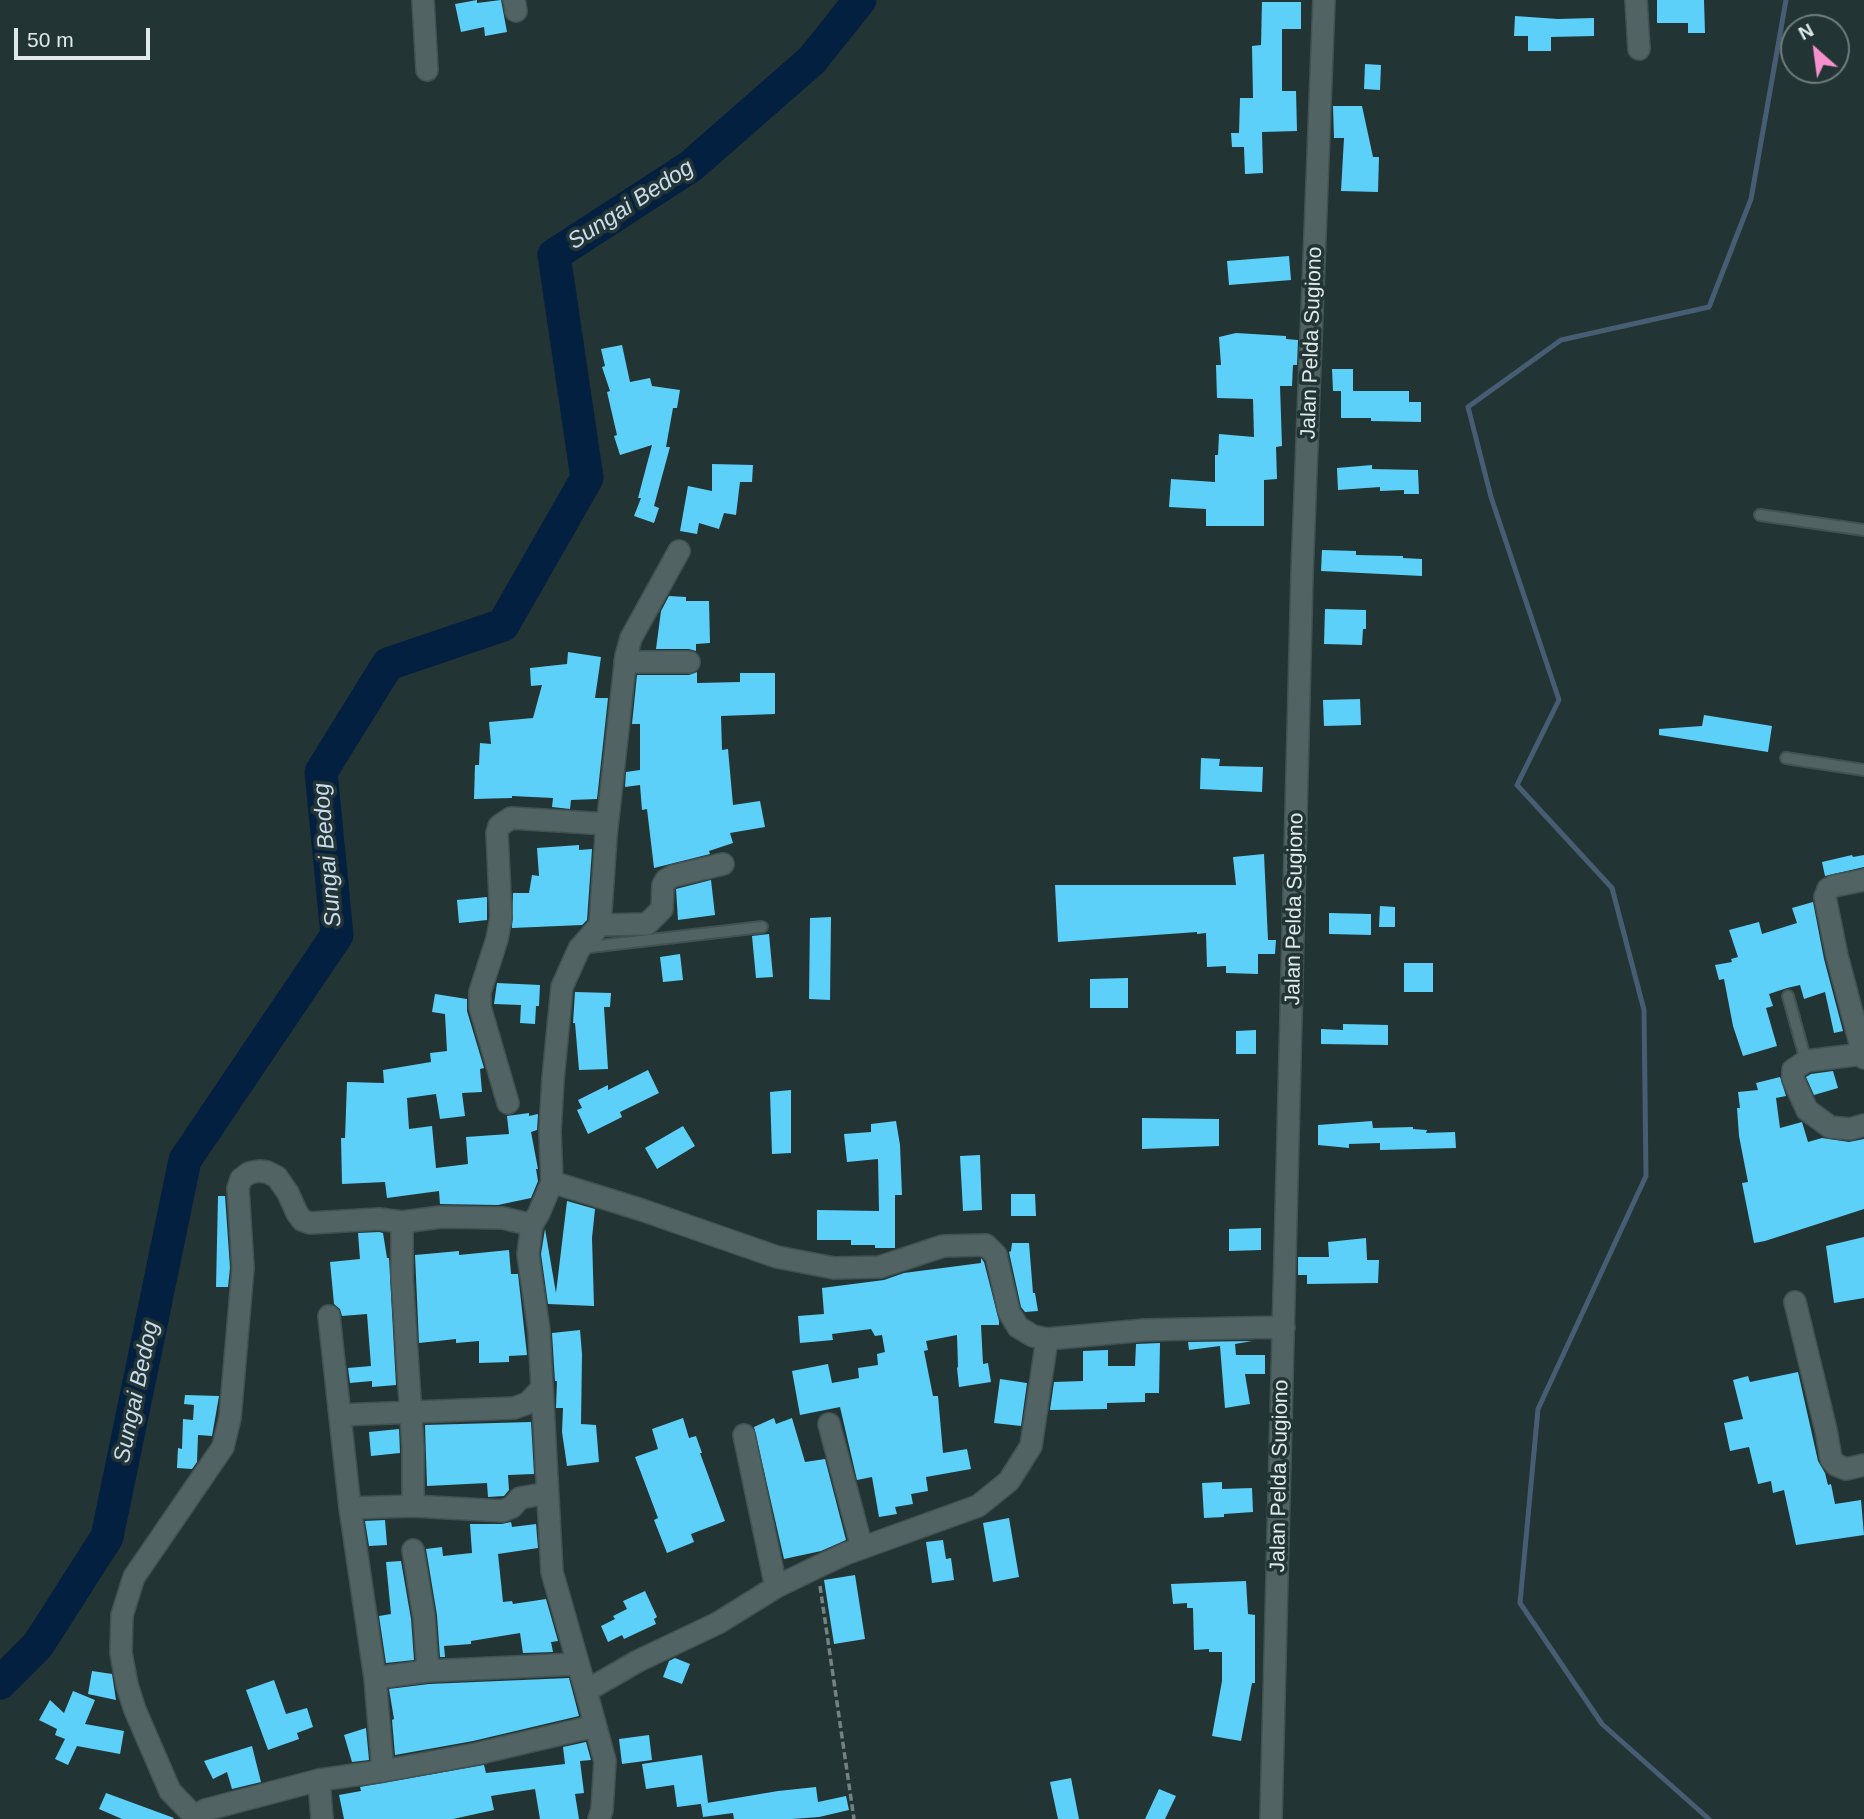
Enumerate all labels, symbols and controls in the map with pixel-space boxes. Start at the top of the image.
scale bar [18,14,154,58]
north arrow [1780,14,1850,84]
text: N [1795,19,1817,44]
text: 50 m [27,28,74,51]
water label: Sungai Bedog [563,154,699,256]
street label: Jalan Pelda Sugiono [1296,246,1328,440]
water label: Sungai Bedog [308,782,348,928]
street label: Jalan Pelda Sugiono [1281,812,1309,1006]
water label: Sungai Bedog [108,1318,166,1466]
street label: Jalan Pelda Sugiono [1266,1379,1294,1573]

